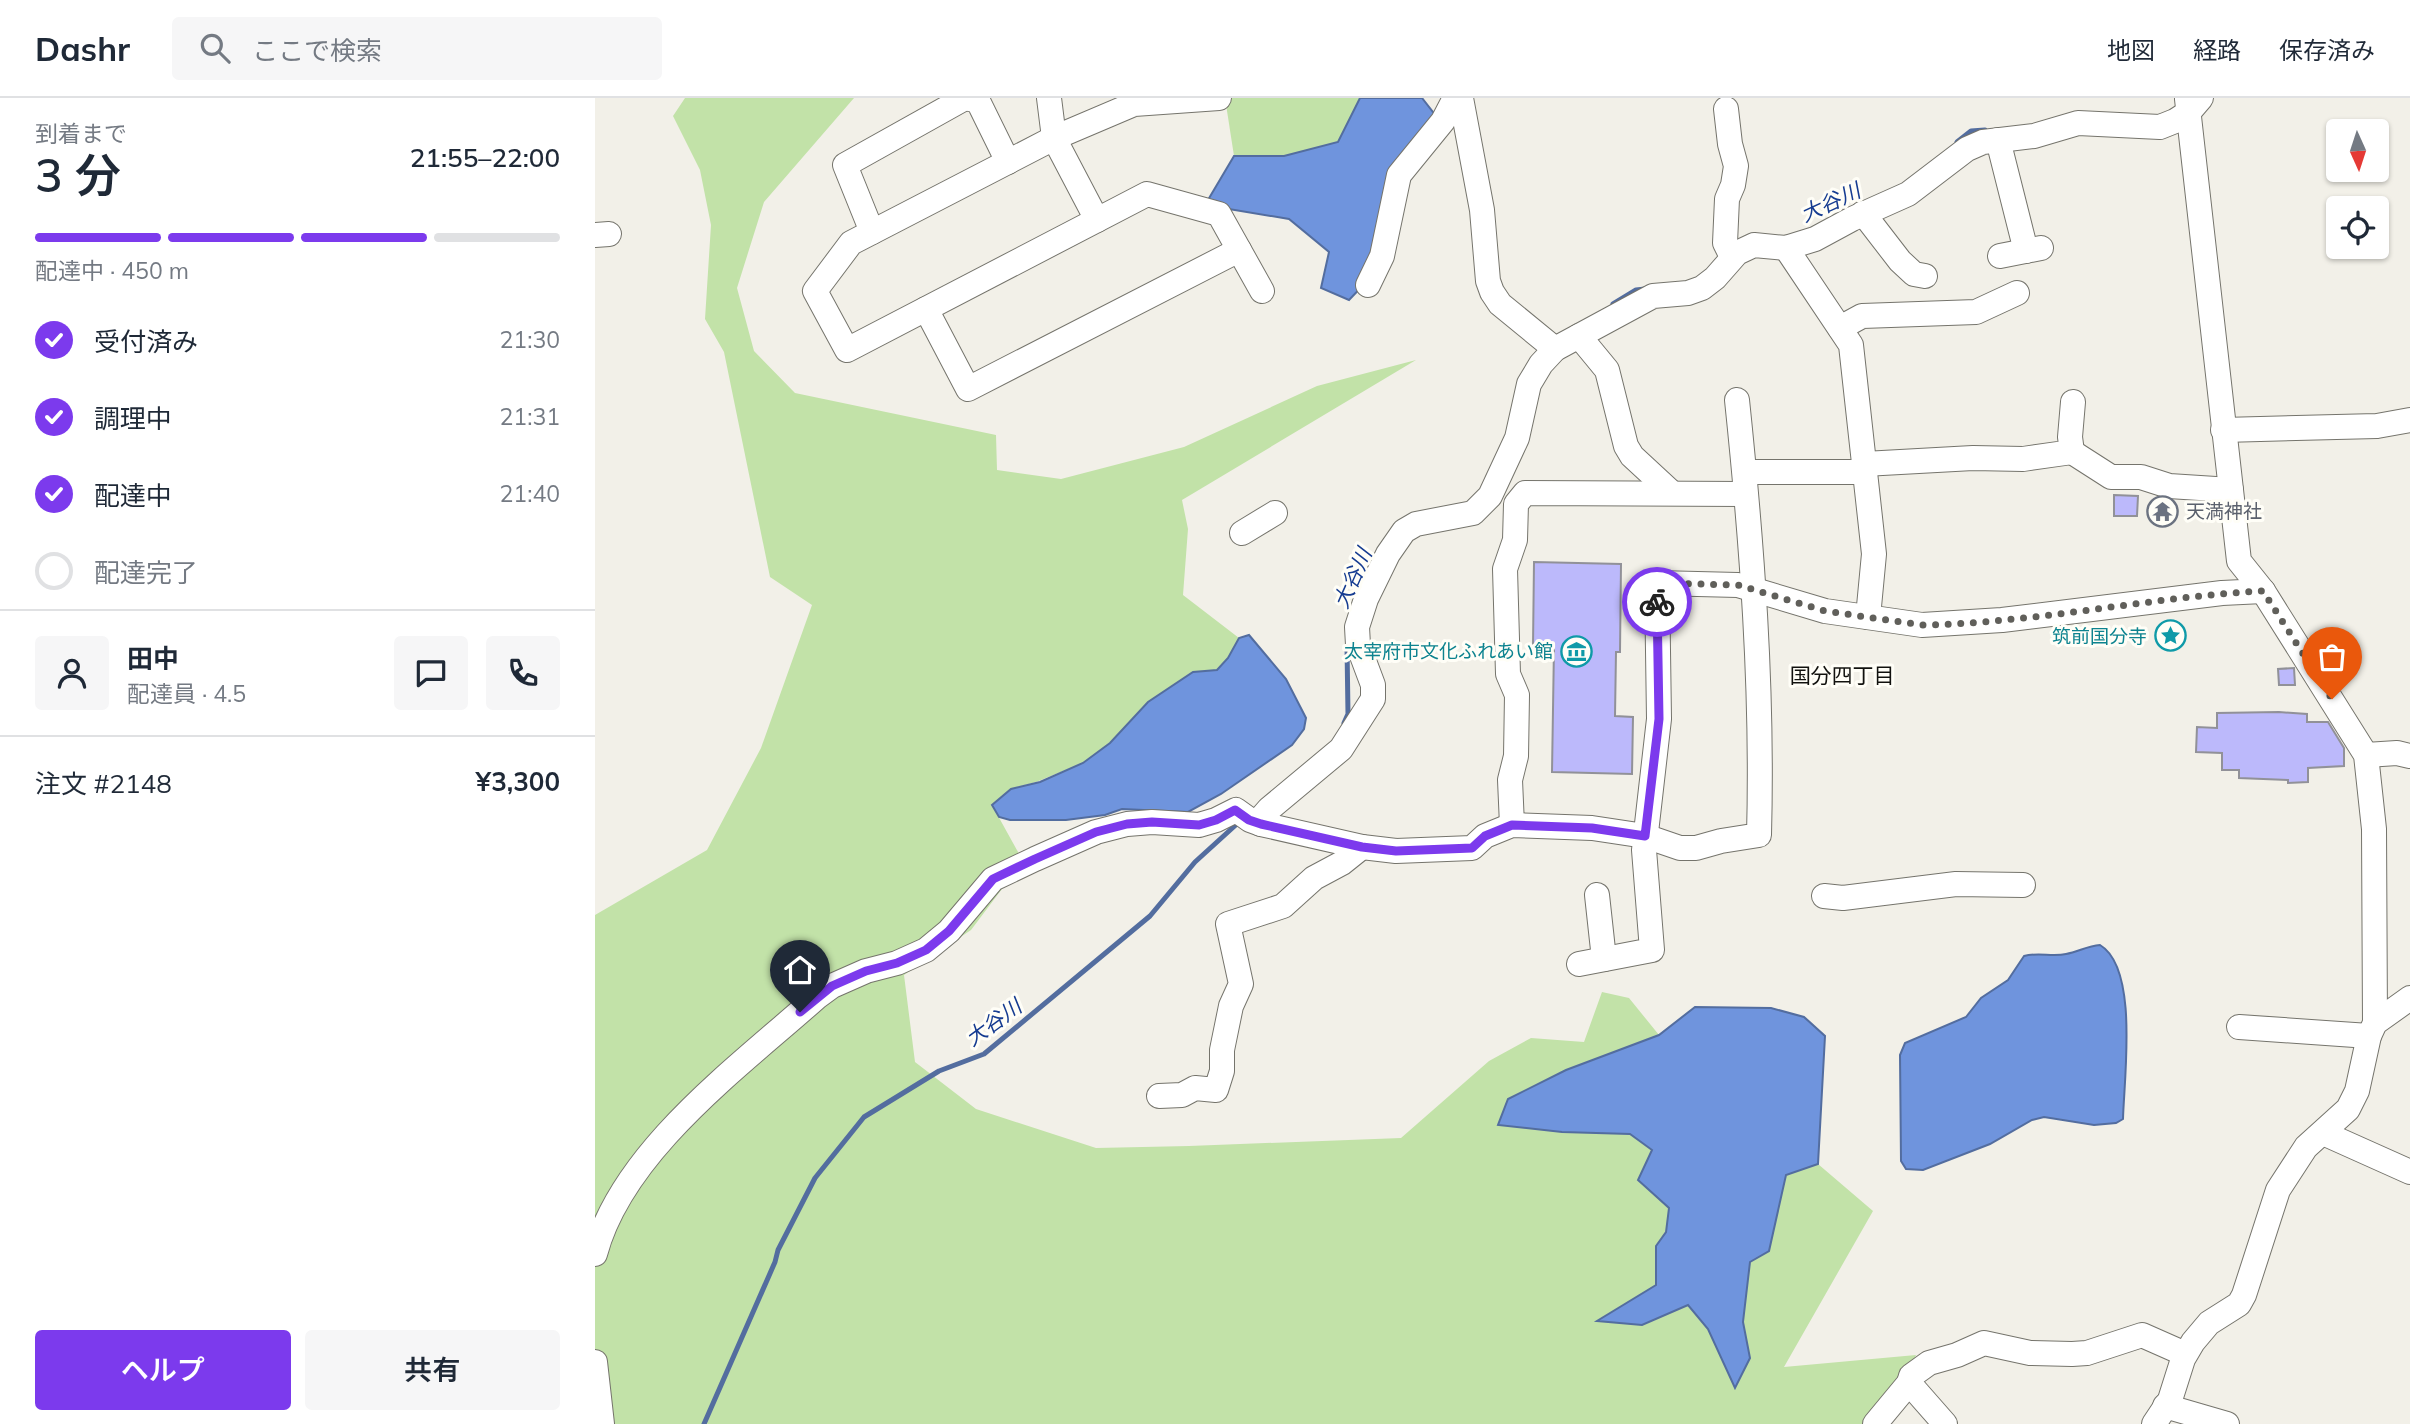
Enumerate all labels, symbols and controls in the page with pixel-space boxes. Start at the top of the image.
search box [172,17,662,80]
text: Dashr [35,28,130,69]
icon: search [196,29,234,67]
text: ここで検索 [252,34,382,67]
text: 地図 [2107,35,2155,65]
text: 経路 [2193,35,2241,65]
text: 保存済み [2279,35,2375,65]
text: 到着まで [35,119,127,148]
north arrow [2326,119,2389,182]
map controls [2326,119,2389,259]
text: 21:55–22:00 [410,141,560,174]
text: 3 分 [35,146,121,204]
water label: 大谷川 [1796,176,1866,227]
button: locate [2326,196,2389,259]
text: 配達中 · 450 m [35,256,189,285]
icon: check [35,321,73,359]
text: 受付済み [94,325,198,358]
text: 21:30 [500,325,560,354]
icon: check [35,398,73,436]
text: 調理中 [94,402,172,435]
text: 21:31 [500,402,560,431]
icon: check [35,475,73,513]
text: 配達中 [94,479,172,512]
text: 21:40 [500,479,560,508]
temple icon: 天満神社 [2146,494,2180,528]
place label: 天満神社 [2186,499,2262,523]
water label: 大谷川 [1327,542,1378,612]
text: 配達完了 [94,556,198,589]
courier [1622,567,1692,637]
icon: bike [1638,583,1676,621]
place icon: 筑前国分寺 [2153,619,2187,653]
place label: 筑前国分寺 [2052,624,2147,648]
pin [2302,627,2362,699]
museum icon: 太宰府市文化ふれあい館 [1559,634,1593,668]
button: person [35,636,109,710]
button: chat [394,636,468,710]
button: phone [486,636,560,710]
icon: bag [2313,638,2351,676]
place label: 太宰府市文化ふれあい館 [1344,639,1553,663]
text: 田中 [127,642,179,675]
district label: 国分四丁目 [1790,662,1895,688]
text: 配達員 · 4.5 [127,679,246,708]
text: ¥3,300 [476,765,560,798]
text: 注文 #2148 [35,767,172,800]
pin [770,940,830,1012]
icon: home [781,951,819,989]
water label: 大谷川 [960,992,1028,1051]
button: ヘルプ [35,1330,291,1410]
button: 共有 [305,1330,560,1410]

